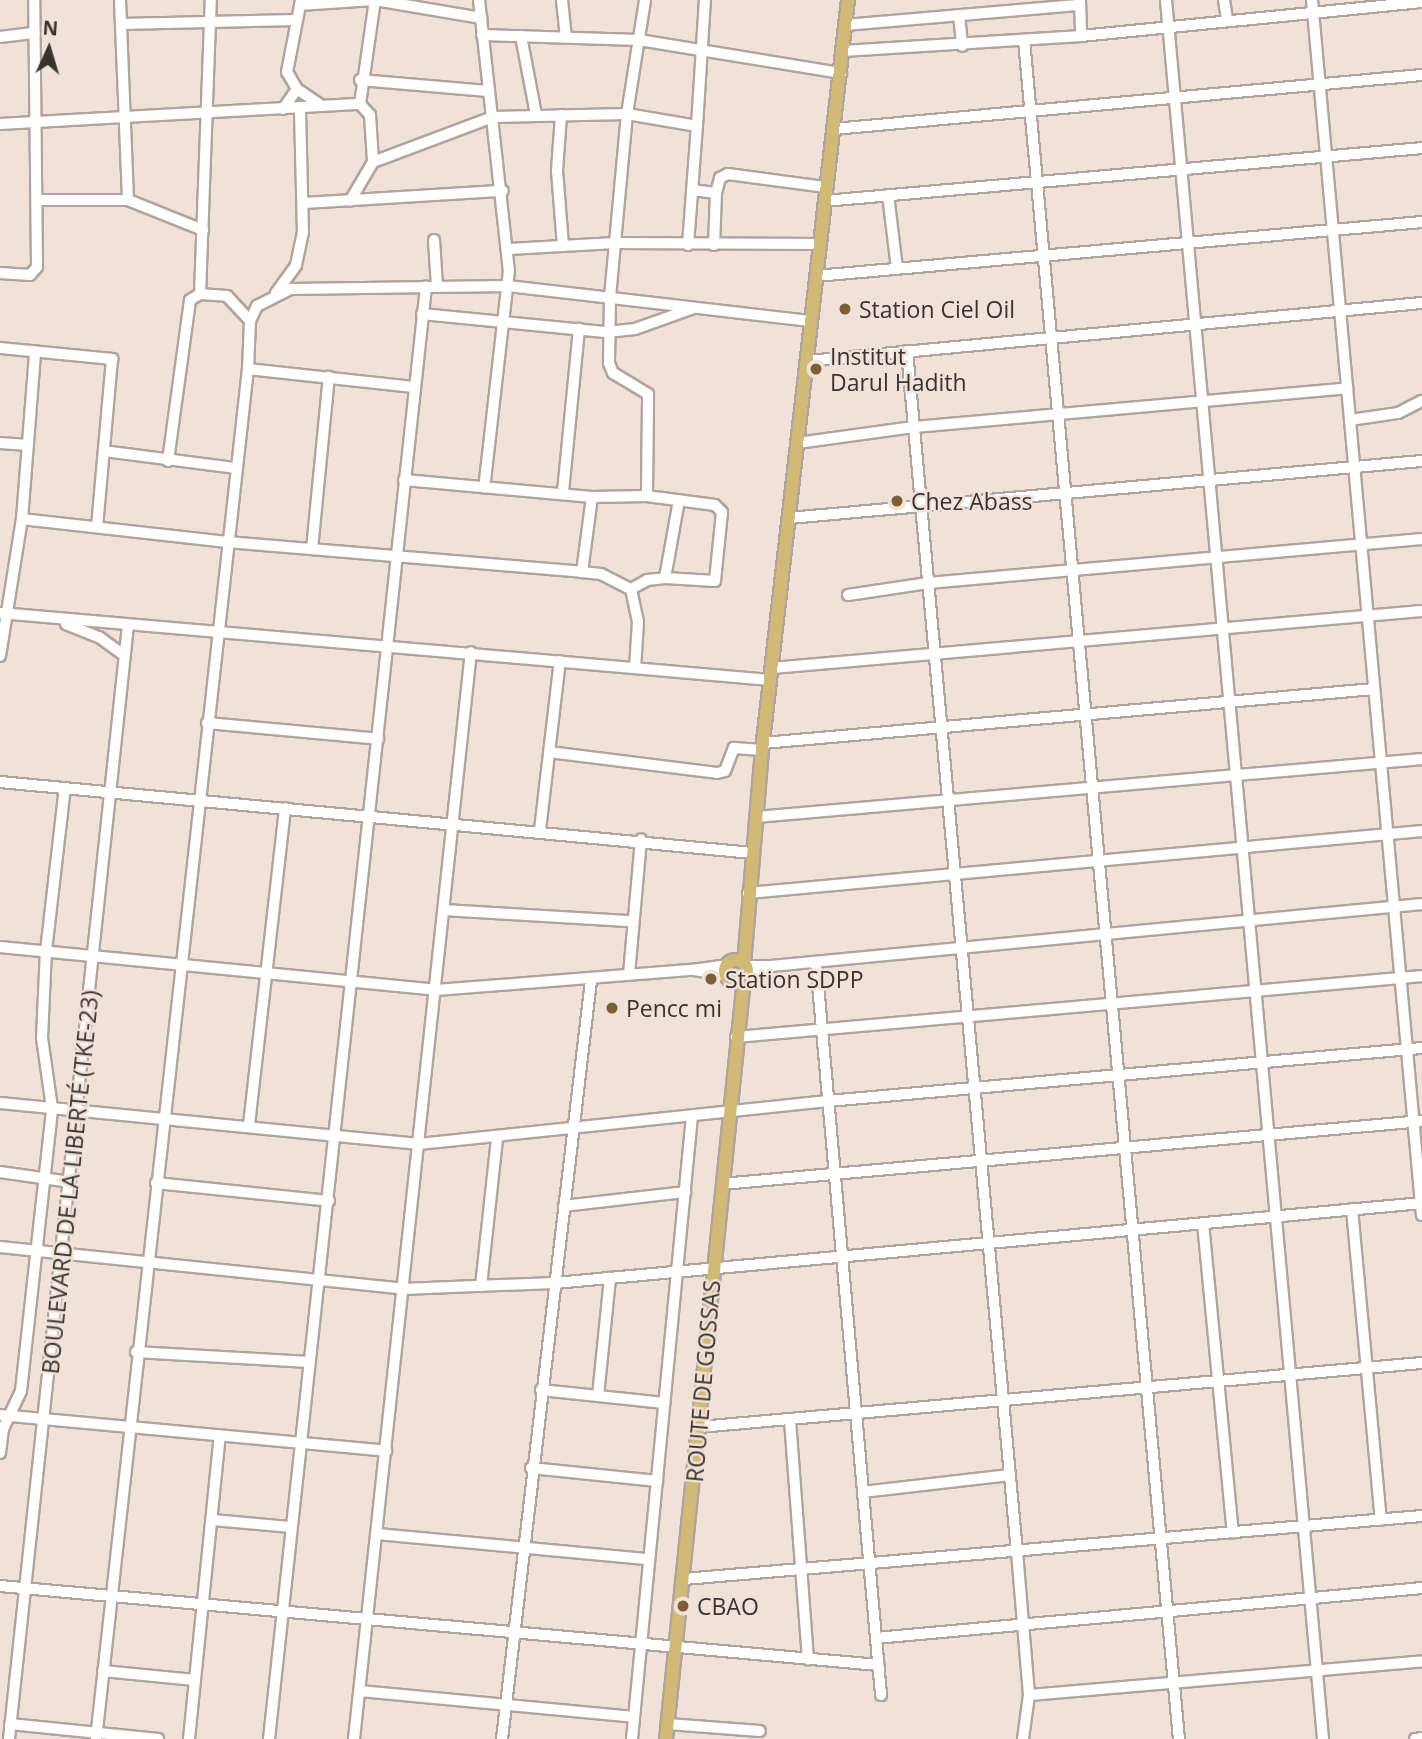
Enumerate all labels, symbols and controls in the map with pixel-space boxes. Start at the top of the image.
north arrow [14,14,84,84]
text: N [42,15,59,42]
place label: Station Ciel Oil [859,295,1015,323]
marker: Station Ciel Oil [837,301,853,317]
place label: Institut Darul Hadith [830,342,967,396]
marker: Institut Darul Hadith [808,361,824,377]
place label: Chez Abass [911,487,1033,515]
marker: Chez Abass [889,493,905,509]
place label: Station SDPP [725,965,863,993]
marker: Station SDPP [703,971,719,987]
street label: BOULEVARD DE LA LIBERTÉ (TKE-23) [36,989,104,1375]
place label: Pencc mi [626,994,722,1022]
marker: Pencc mi [604,1000,620,1016]
street label: ROUTE DE GOSSAS [680,1279,726,1483]
place label: CBAO [697,1592,759,1620]
marker: CBAO [675,1598,691,1614]

